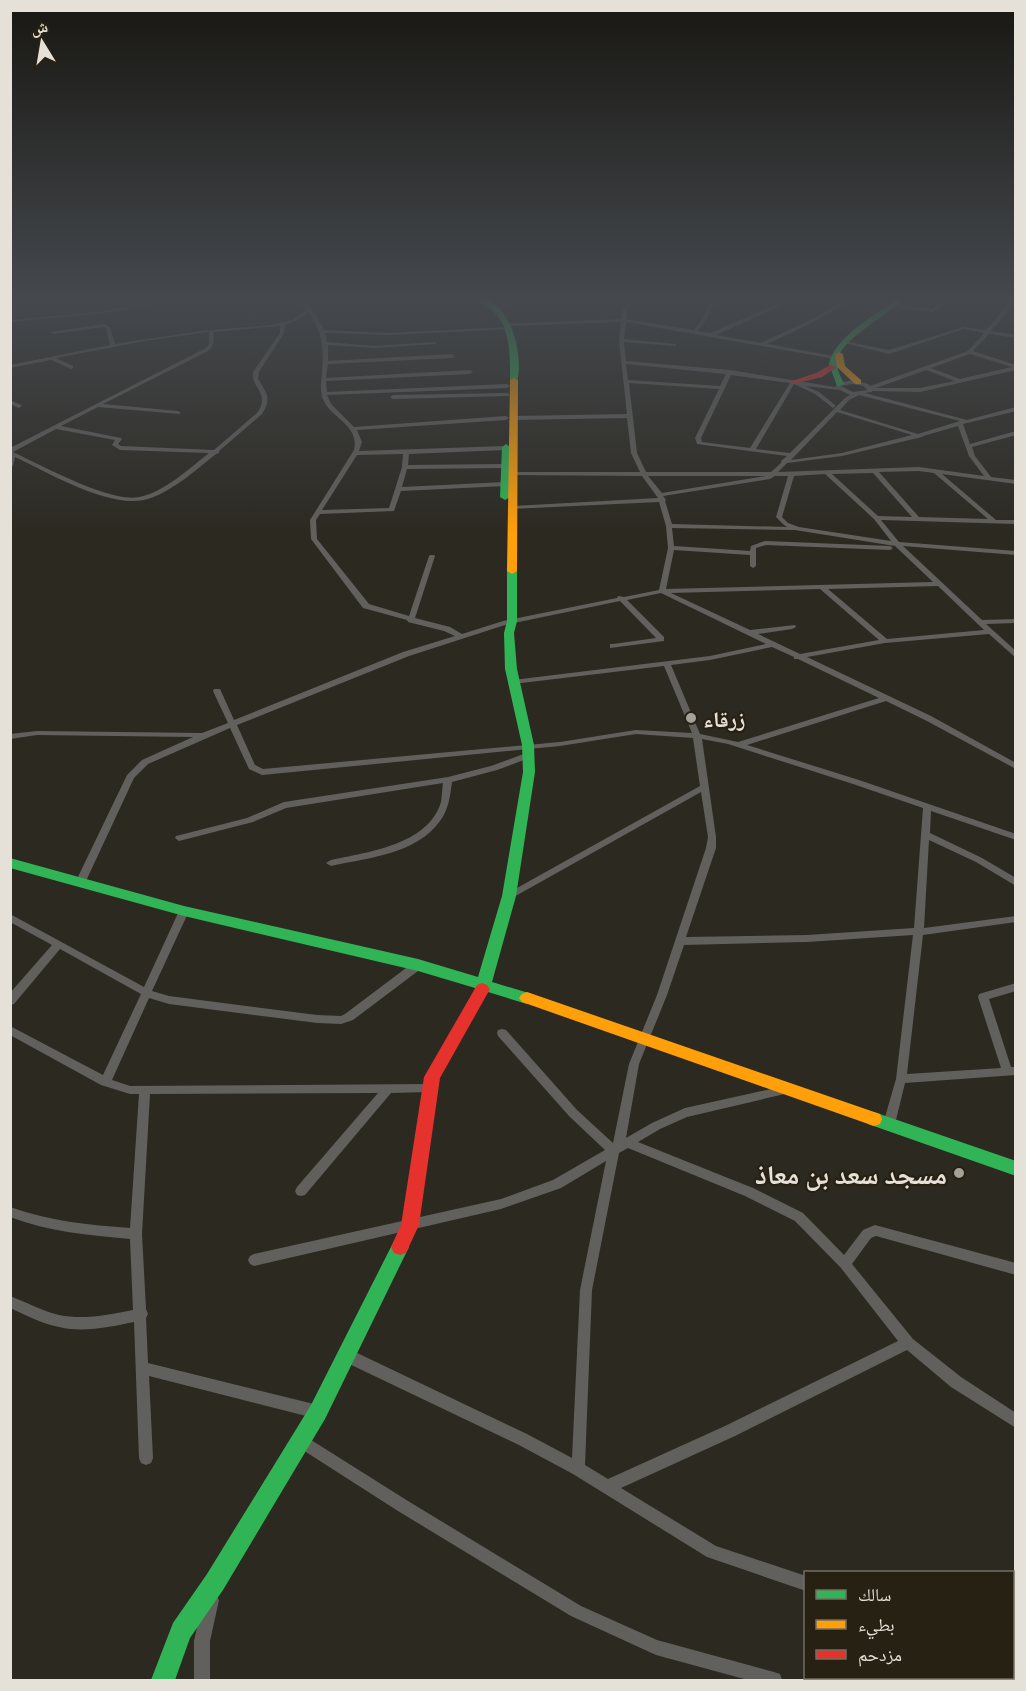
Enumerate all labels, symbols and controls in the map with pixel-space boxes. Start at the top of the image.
north arrow [12,12,72,72]
text: ش [29,16,49,39]
place label: زرقاء [703,705,745,731]
marker: زرقاء [684,711,698,725]
place label: مسجد سعد بن معاذ [755,1157,947,1191]
marker: مسجد سعد بن معاذ [952,1166,966,1180]
legend [804,1571,1014,1679]
text: سالك [858,1583,891,1605]
text: بطيء [858,1613,895,1640]
text: مزدحم [858,1643,902,1667]

